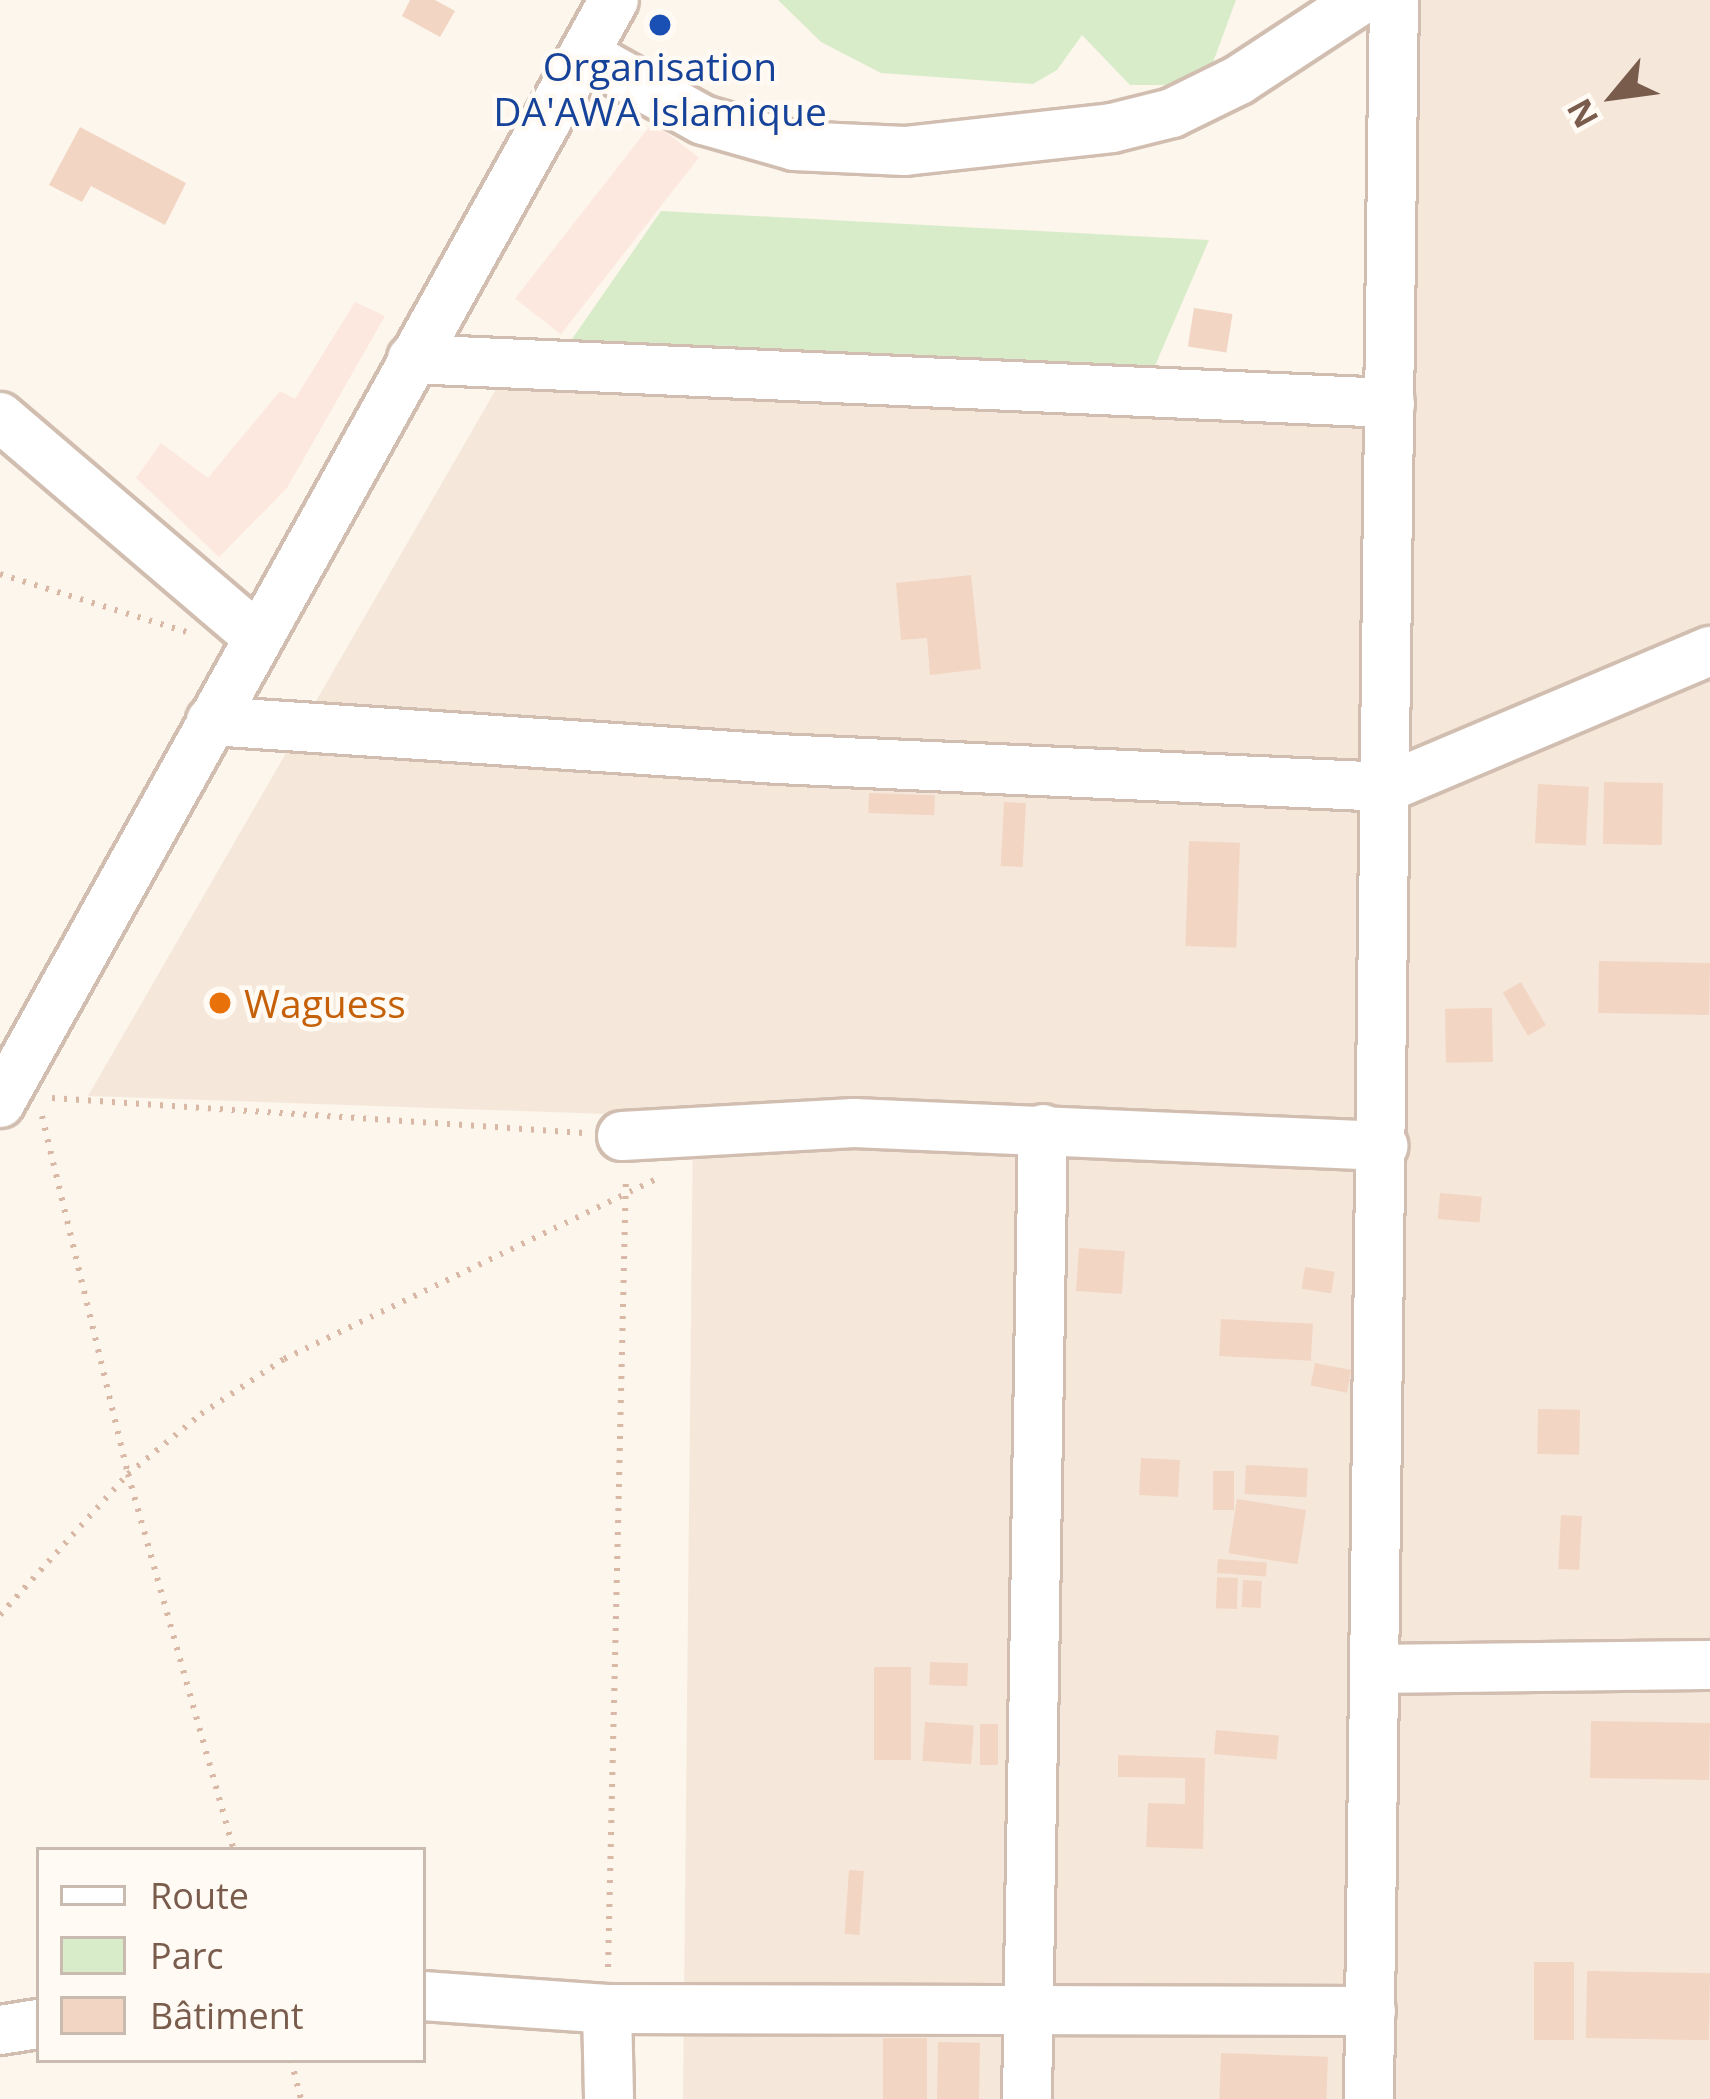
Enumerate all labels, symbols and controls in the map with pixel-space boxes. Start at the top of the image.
marker: Organisation DA'AWA Islamique [647,12,673,38]
north arrow [1554,36,1674,156]
place label: Organisation DA'AWA Islamique [493,44,827,135]
text: N [1556,91,1608,136]
place label: Waguess [244,980,406,1026]
marker: Waguess [207,990,233,1016]
legend [36,1847,426,2063]
text: Route [150,1871,249,1920]
text: Parc [150,1931,224,1980]
text: Bâtiment [150,1991,304,2040]

